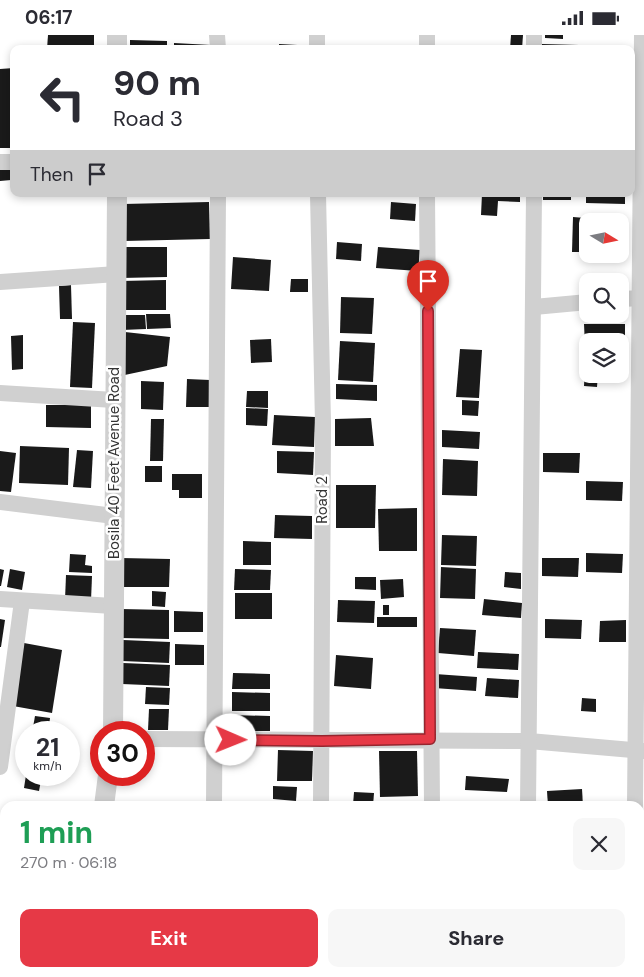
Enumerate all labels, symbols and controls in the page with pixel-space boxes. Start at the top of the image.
text: 06:17 [25,5,72,30]
text: 90 m [113,60,201,106]
icon: left [30,65,95,130]
text: Road 3 [113,104,183,133]
icon: arrive [83,160,111,188]
text: Then [30,162,73,187]
north arrow [579,213,629,263]
map controls [579,213,629,383]
pin [407,260,449,311]
icon: arrive [414,267,442,295]
button: search [579,273,629,323]
button: layers [579,333,629,383]
street label: Bosila 40 Feet Avenue Road [104,367,124,559]
street label: Road 2 [312,476,332,524]
position arrow [204,713,256,765]
speed limit sign: 30 [90,721,155,786]
text: 21 [36,731,59,764]
text: km/h [33,758,62,774]
text: 1 min [20,813,93,852]
button: close [573,818,625,870]
text: 270 m · 06:18 [20,852,117,873]
button: Exit [20,909,318,967]
button: Share [328,909,625,967]

